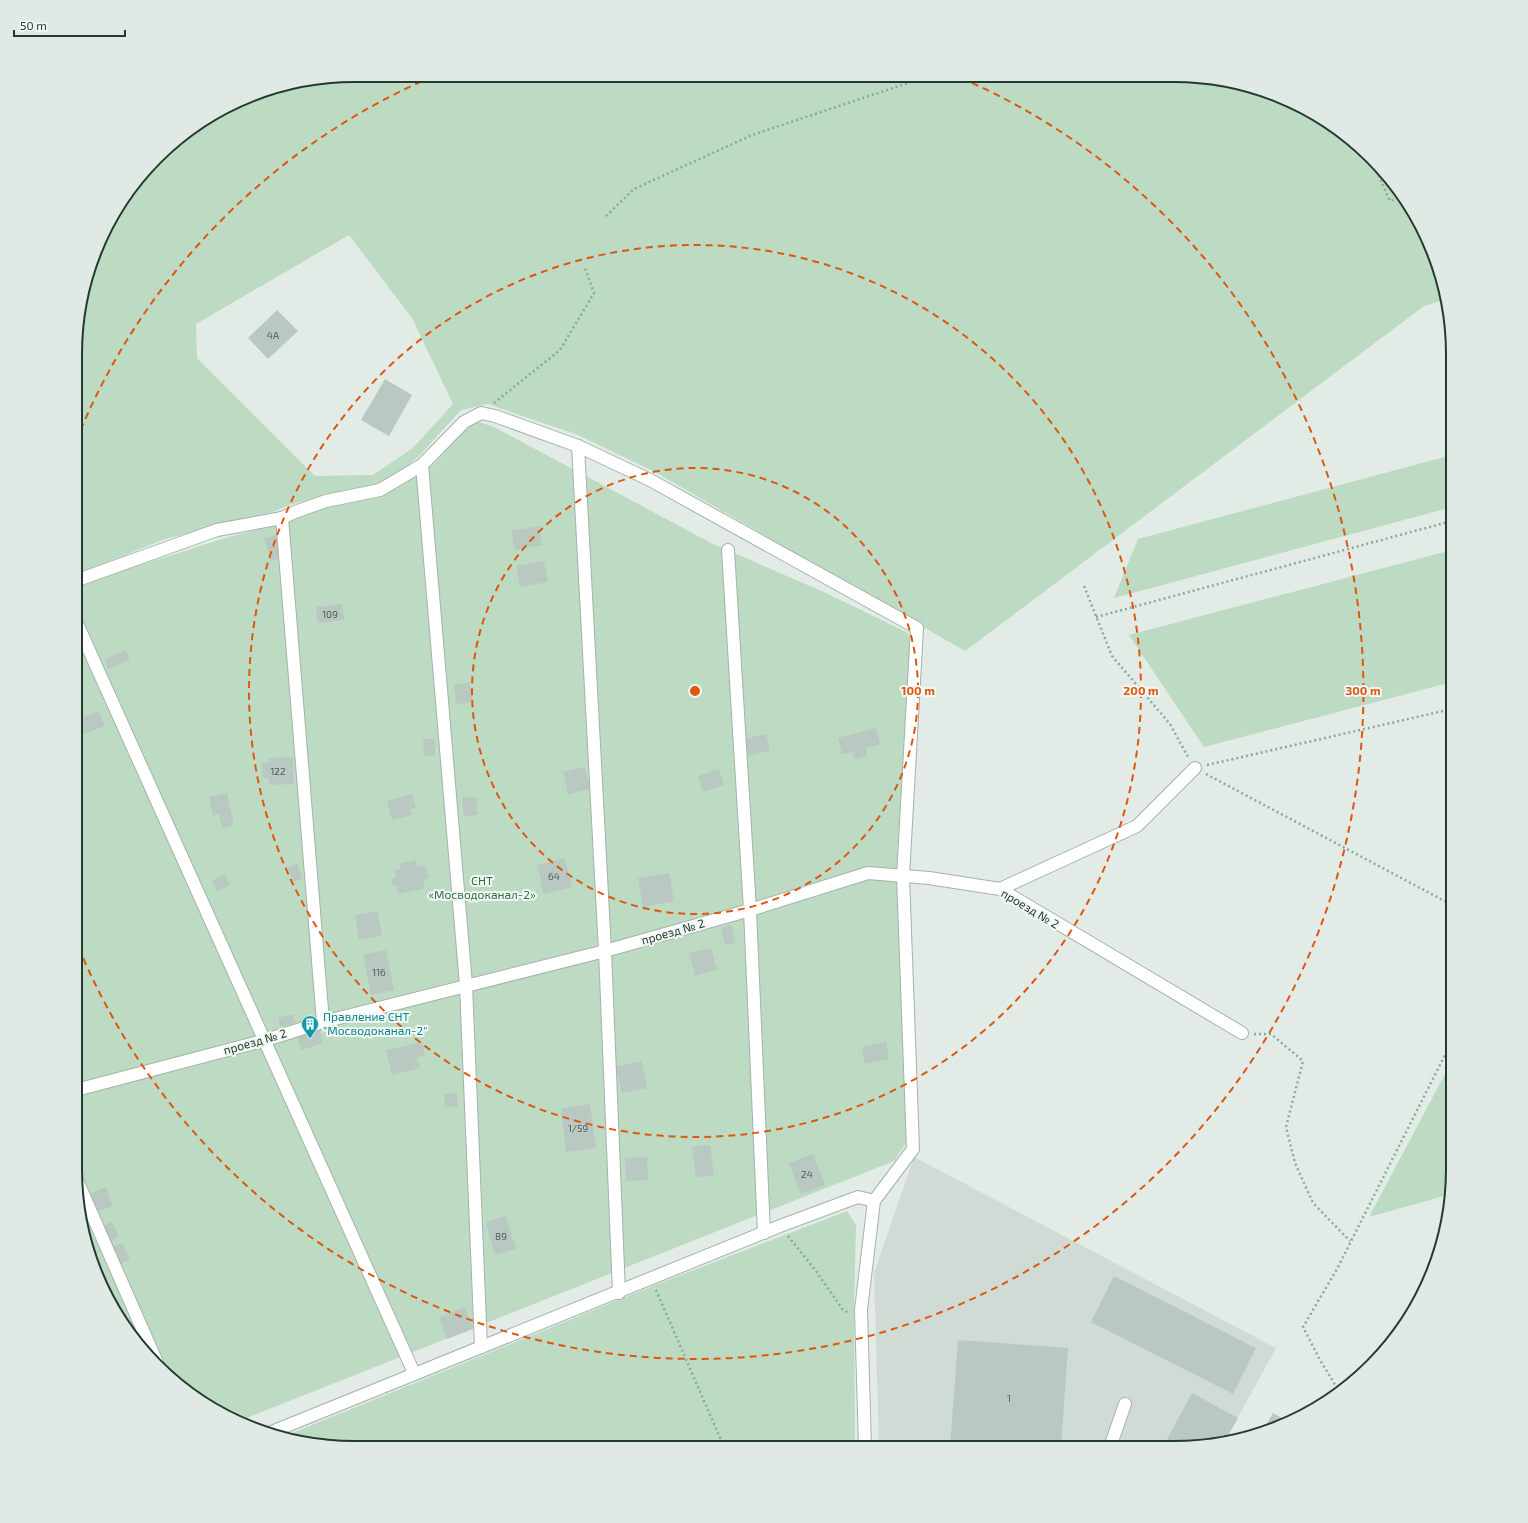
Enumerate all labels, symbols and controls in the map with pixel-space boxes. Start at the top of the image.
scale bar [14,12,125,38]
text: 50 m [20,18,47,32]
house number: 4А [267,329,280,341]
house number: 109 [322,608,338,620]
text: 100 m [901,683,935,697]
text: 200 m [1123,683,1159,697]
text: 300 m [1345,683,1381,697]
centre of rings [688,684,702,698]
house number: 122 [270,765,286,777]
house number: 64 [548,870,560,882]
park label: СНТ «Мосводоканал-2» [428,873,536,901]
street label: проезд № 2 [999,885,1062,931]
street label: проезд № 2 [640,915,706,947]
house number: 116 [372,966,386,978]
place label: Правление СНТ "Мосводоканал-2" [323,1009,427,1037]
building icon: Правление СНТ "Мосводоканал-2" [300,1014,320,1039]
street label: проезд № 2 [222,1025,288,1057]
house number: 1/59 [568,1122,588,1134]
house number: 24 [801,1168,813,1180]
house number: 89 [495,1230,507,1242]
house number: 1 [1007,1392,1011,1404]

